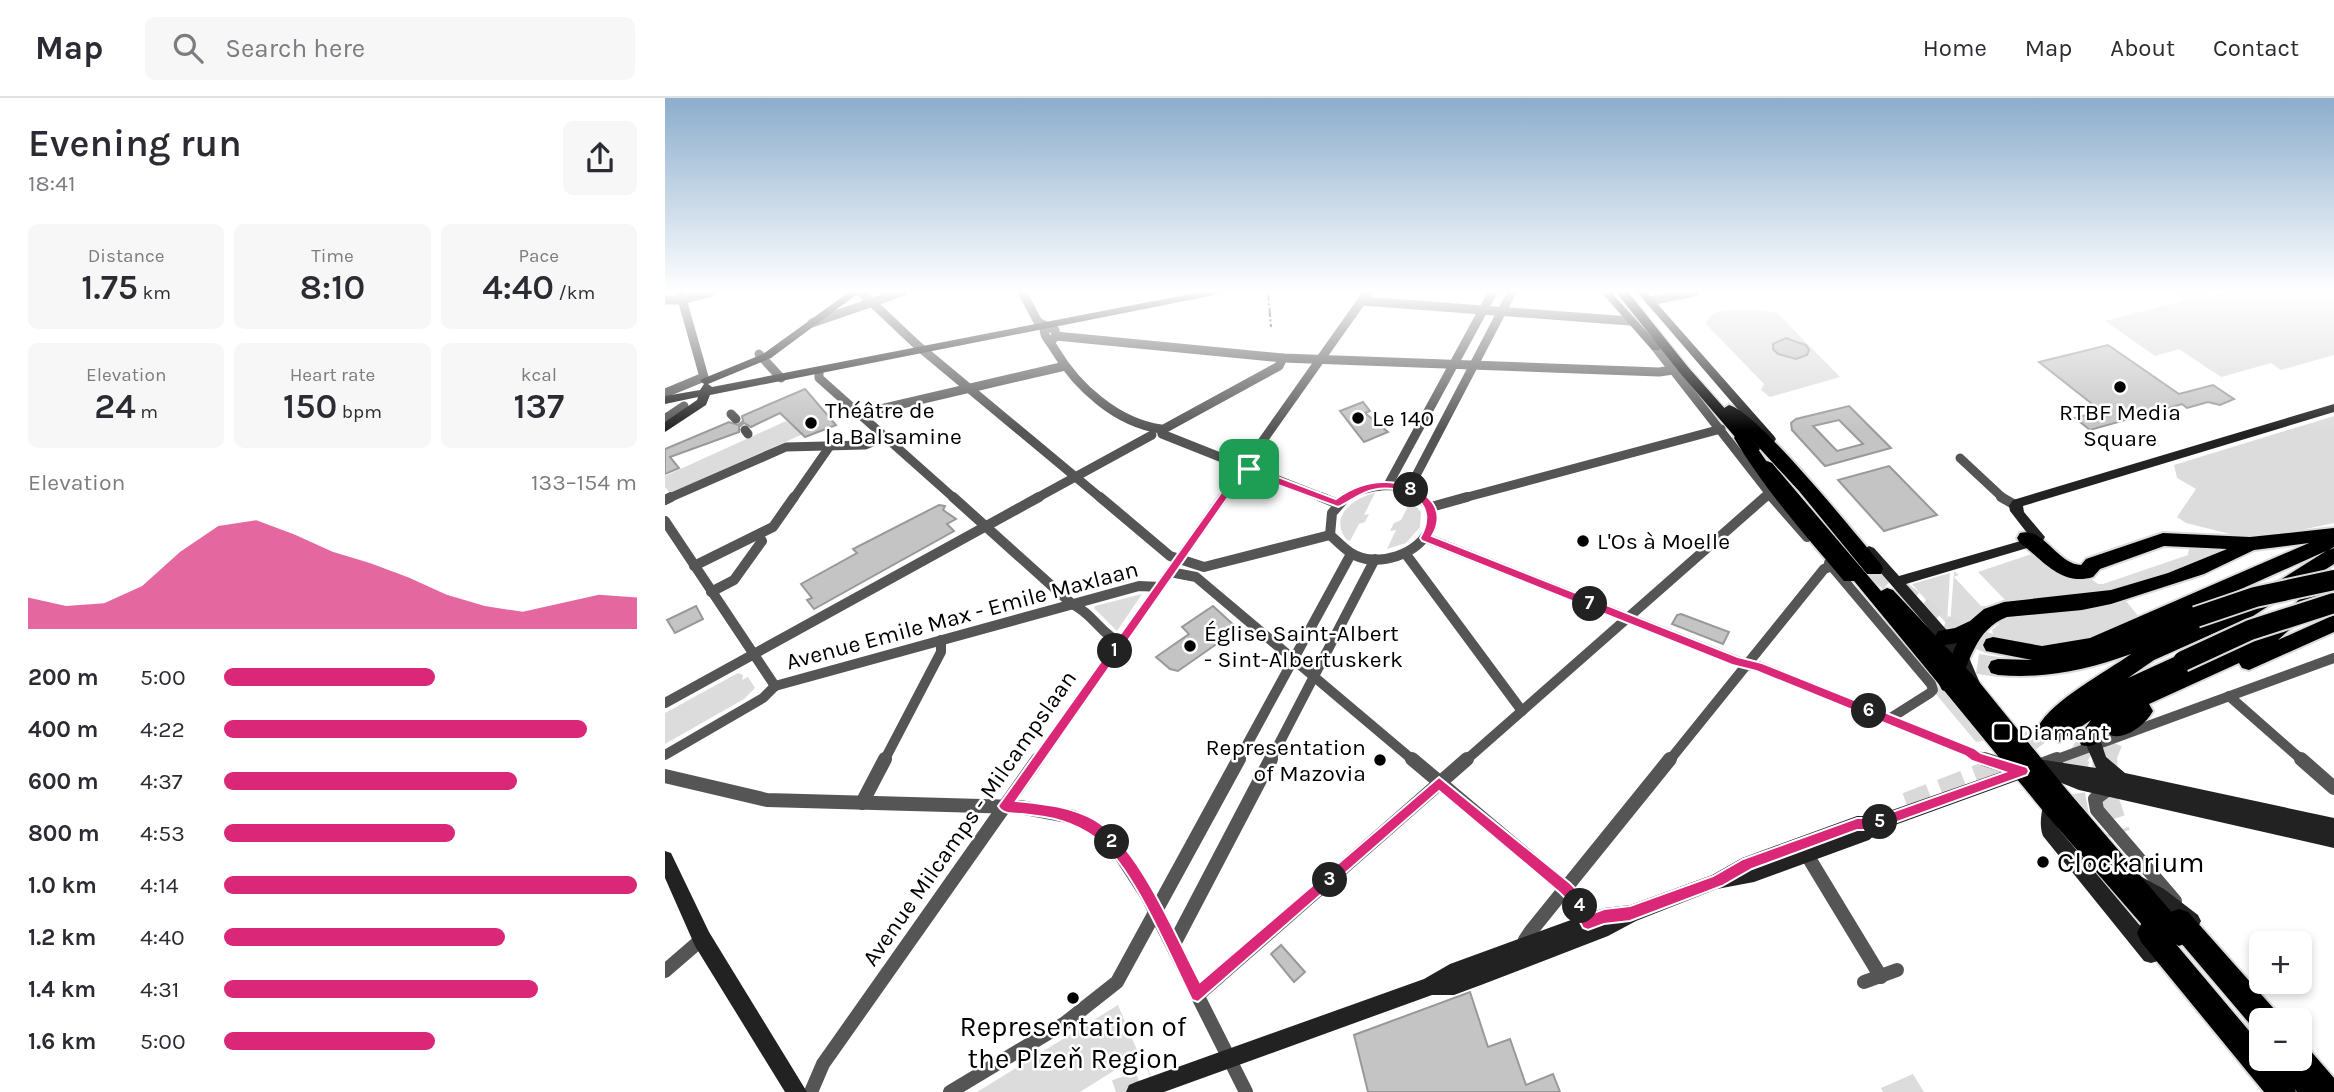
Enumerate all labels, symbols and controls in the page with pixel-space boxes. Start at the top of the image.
search box [145,17,635,80]
text: Map [35,29,103,67]
icon: search [169,29,207,67]
text: Search here [225,33,365,64]
text: Home [1923,34,1987,62]
text: Map [2025,34,2072,62]
text: About [2110,34,2175,62]
text: Contact [2213,34,2299,62]
text: Evening run [28,121,242,166]
button: share [563,121,637,195]
text: 18:41 [28,170,75,197]
text: Distance [88,245,165,267]
text: Time [311,245,354,267]
text: Pace [519,245,559,267]
text: 1.75 [81,267,138,308]
text: 8:10 [300,267,365,308]
text: 4:40 [482,267,554,308]
text: km [138,282,171,304]
text: /km [554,282,595,304]
text: Elevation [86,364,166,386]
text: Heart rate [290,364,375,386]
text: kcal [521,364,557,386]
marker: RTBF Media Square [2112,379,2128,395]
text: 24 [94,386,136,427]
text: 150 [283,386,337,427]
text: 137 [513,386,564,427]
place label: Théâtre de la Balsamine [825,397,962,450]
place label: RTBF Media Square [2059,399,2181,452]
text: m [136,401,158,423]
text: bpm [337,401,382,423]
place label: Le 140 [1372,405,1434,432]
marker: Le 140 [1350,410,1366,426]
marker: Théâtre de la Balsamine [803,415,819,431]
pin [1219,439,1279,499]
icon: arrive [1230,450,1268,488]
text: Elevation [28,469,125,496]
text: 133–154 m [531,469,637,496]
pin: 8 [1393,472,1429,508]
text: 8 [1404,478,1417,500]
place label: L'Os à Moelle [1597,528,1730,555]
marker: L'Os à Moelle [1575,533,1591,549]
street label: Avenue Emile Max - Emile Maxlaan [783,555,1141,676]
pin: 7 [1573,587,1607,622]
text: 7 [1585,592,1594,614]
place label: Église Saint-Albert - Sint-Albertuskerk [1204,620,1403,673]
pin: 1 [1098,634,1133,668]
marker: Église Saint-Albert - Sint-Albertuskerk [1182,638,1198,654]
text: 1 [1111,639,1118,661]
text: 200 m [28,664,99,691]
text: 5:00 [140,664,186,691]
street label: Avenue Milcamps - Milcampslaan [857,665,1082,971]
pin: 6 [1851,694,1887,728]
text: 6 [1863,699,1874,721]
text: 400 m [28,716,98,743]
text: 4:22 [140,716,185,743]
place label: Diamant [2018,719,2110,746]
marker: Diamant [1992,722,2012,742]
place label: Representation of Mazovia [1205,734,1366,787]
marker: Representation of Mazovia [1372,752,1388,768]
text: 600 m [28,768,99,795]
text: 4:37 [140,768,183,795]
pin: 5 [1863,804,1897,840]
text: 5 [1874,810,1885,832]
text: 800 m [28,820,100,847]
text: 4:53 [140,820,185,847]
pin: 2 [1095,824,1129,860]
text: 2 [1106,830,1117,852]
place label: Clockarium [2057,846,2205,879]
marker: Clockarium [2035,854,2051,870]
pin: 3 [1313,862,1347,898]
text: 3 [1324,868,1335,890]
text: 1.0 km [28,872,97,899]
text: 4:14 [140,872,179,899]
pin: 4 [1563,888,1597,924]
text: 4 [1574,894,1585,916]
text: 1.2 km [28,924,96,951]
text: 4:40 [140,924,185,951]
map controls [2249,931,2312,1071]
button: + [2249,931,2312,994]
text: 1.4 km [28,976,96,1003]
text: 4:31 [140,976,179,1003]
marker: Representation of the Plzeň Region [1065,990,1081,1006]
button: − [2249,1008,2312,1071]
place label: Representation of the Plzeň Region [960,1010,1187,1075]
text: 1.6 km [28,1028,96,1055]
text: 5:00 [140,1028,186,1055]

